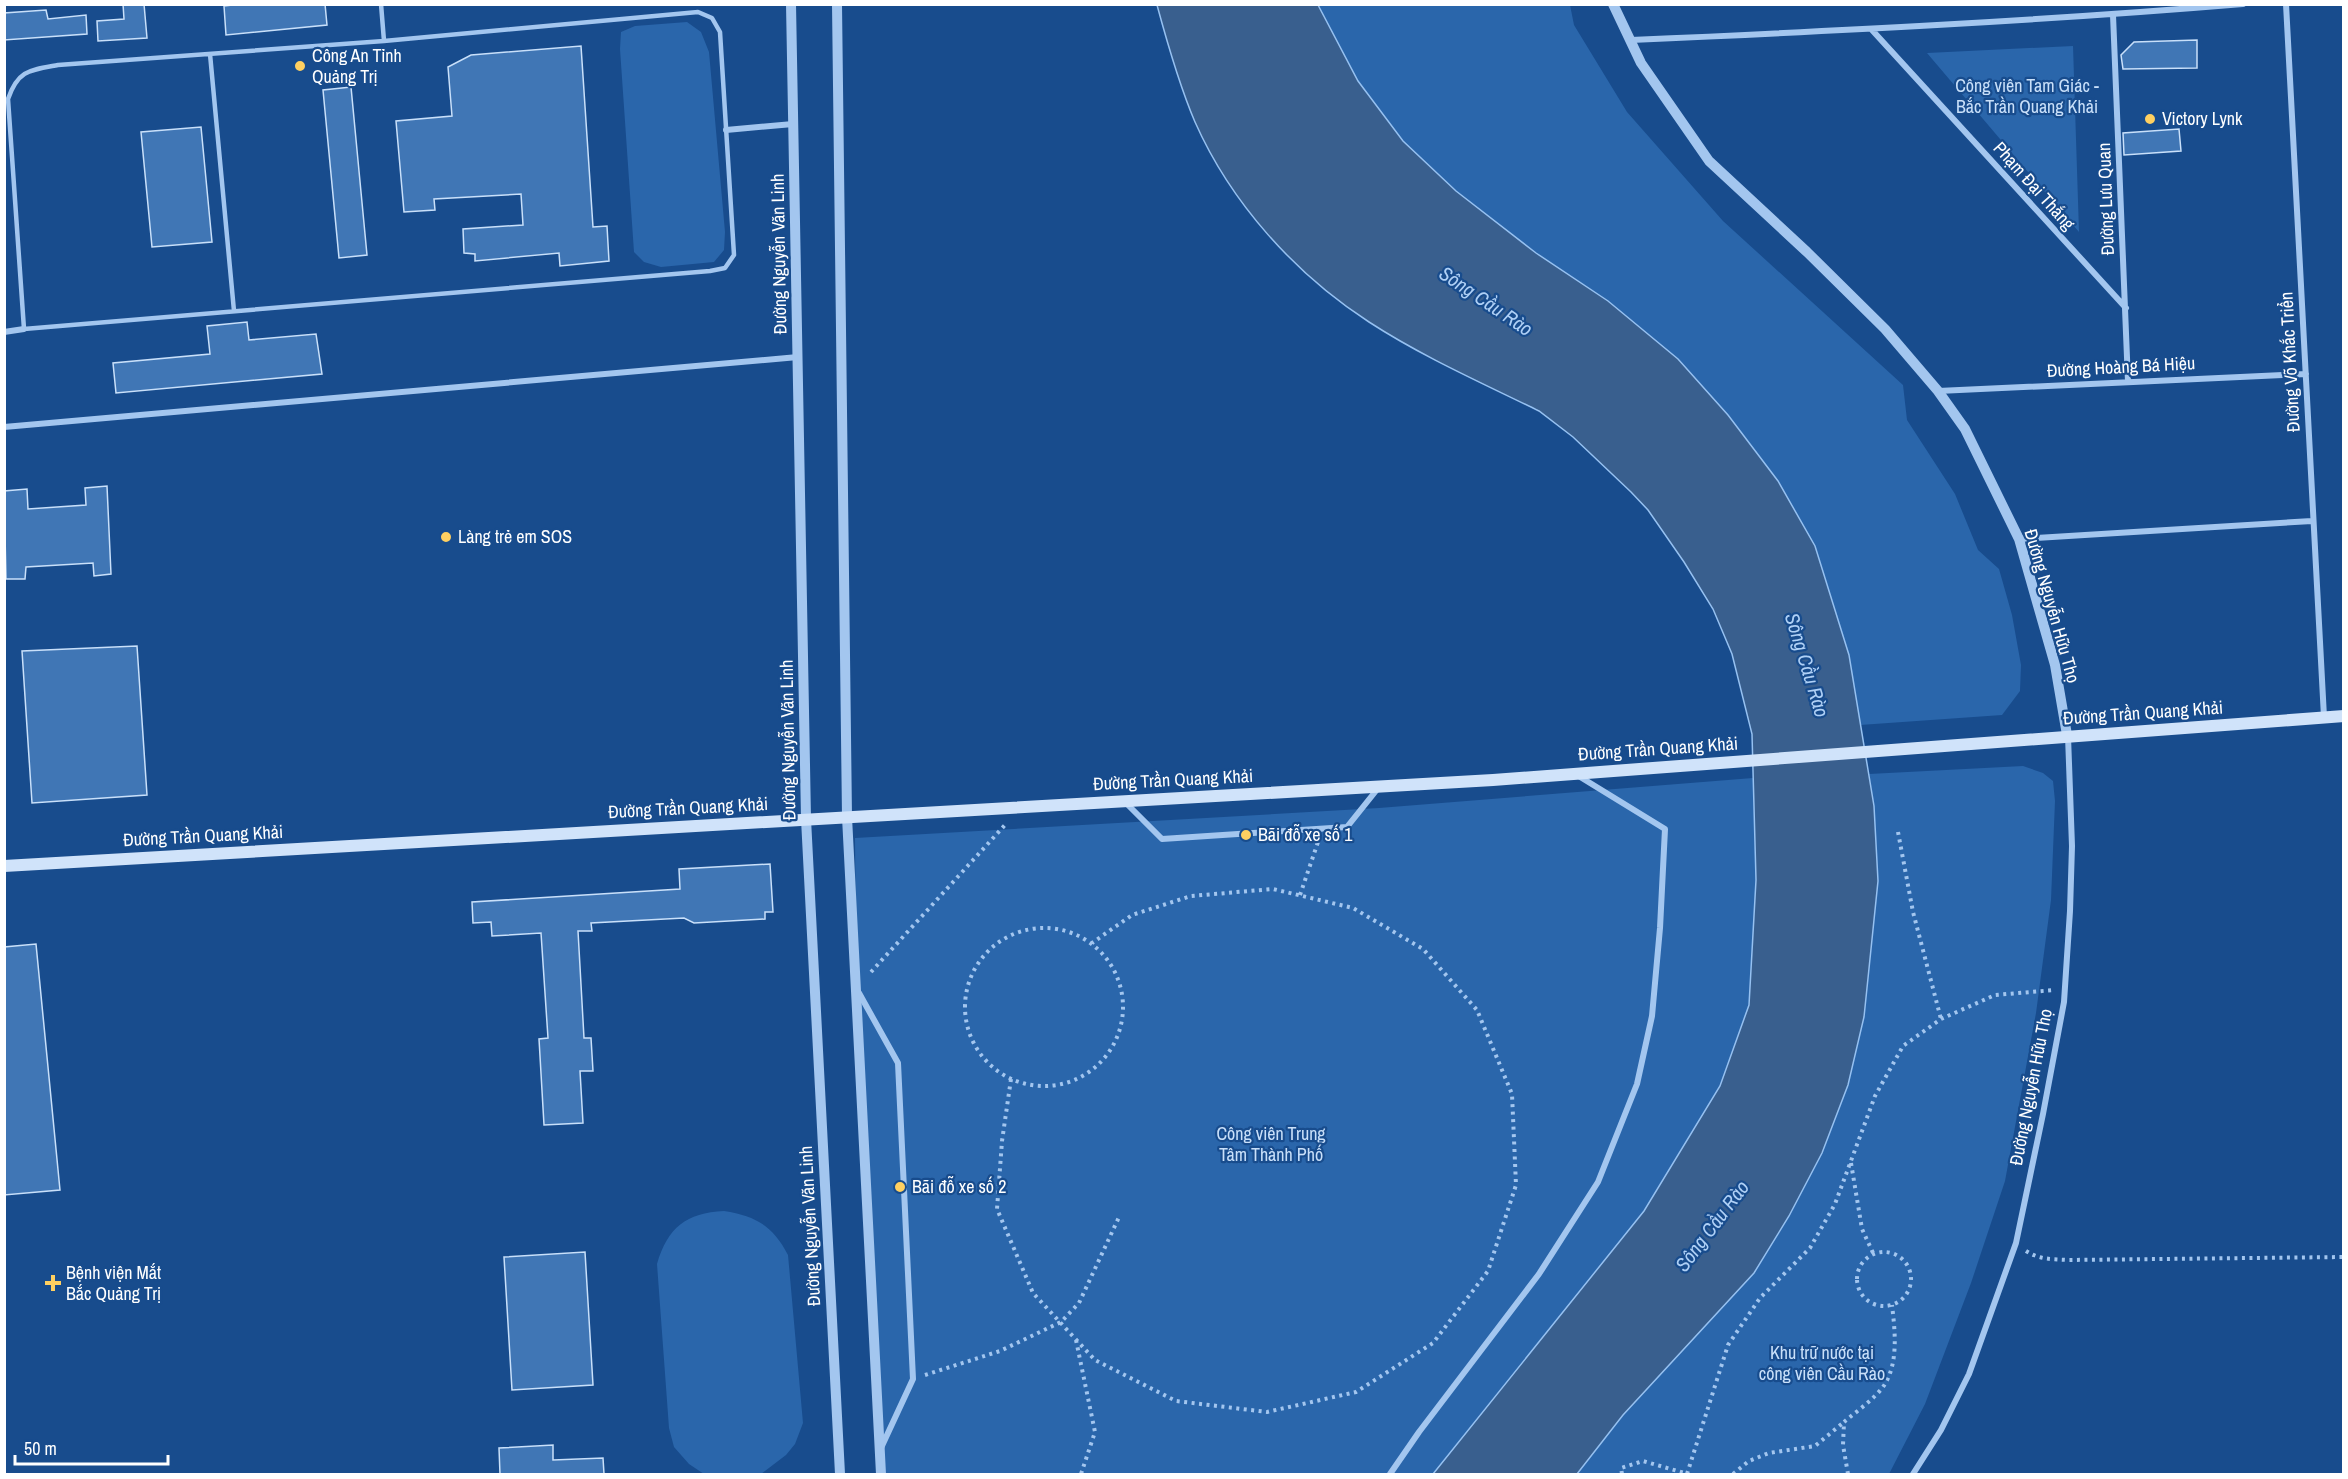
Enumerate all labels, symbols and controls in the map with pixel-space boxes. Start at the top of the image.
place label: Công An Tỉnh Quảng Trị [312,43,402,89]
marker: Công An Tỉnh Quảng Trị [293,59,307,73]
park label: Công viên Tam Giác - Bắc Trần Quang Khải [1955,73,2099,119]
place label: Victory Lynk [2162,106,2243,131]
marker: Victory Lynk [2143,112,2157,126]
street label: Phạm Đại Thắng [1988,136,2081,236]
street label: Đường Lưu Quan [2091,142,2120,256]
street label: Đường Nguyễn Văn Linh [765,174,792,335]
water label: Sông Cầu Rào [1434,259,1538,342]
street label: Đường Võ Khắc Triển [2273,291,2306,433]
street label: Đường Hoàng Bá Hiệu [2046,350,2196,383]
place label: Làng trẻ em SOS [458,524,572,549]
street label: Đường Nguyễn Hữu Thọ [2019,526,2086,686]
marker: Làng trẻ em SOS [439,530,453,544]
water label: Sông Cầu Rào [1779,609,1836,720]
street label: Đường Nguyễn Văn Linh [774,660,801,821]
street label: Đường Trần Quang Khải [2062,694,2224,731]
street label: Đường Trần Quang Khải [1577,730,1739,767]
street label: Đường Trần Quang Khải [1092,763,1254,796]
street label: Đường Trần Quang Khải [607,791,769,824]
street label: Đường Trần Quang Khải [122,819,284,852]
place label: Bãi đỗ xe số 1 [1258,822,1353,847]
marker: Bãi đỗ xe số 1 [1239,828,1253,842]
street label: Đường Nguyễn Hữu Thọ [2003,1007,2058,1167]
park label: Công viên Trung Tâm Thành Phố [1216,1121,1326,1167]
street label: Đường Nguyễn Văn Linh [793,1145,826,1307]
place label: Bãi đỗ xe số 2 [912,1174,1006,1199]
water label: Sông Cầu Rào [1668,1175,1755,1277]
marker: Bãi đỗ xe số 2 [893,1180,907,1194]
place label: Bệnh viện Mắt Bắc Quảng Trị [66,1260,161,1306]
marker: Bệnh viện Mắt Bắc Quảng Trị [44,1274,62,1292]
park label: Khu trữ nước tại công viên Cầu Rào [1759,1340,1885,1386]
scale bar [15,1428,168,1466]
text: 50 m [24,1436,57,1461]

